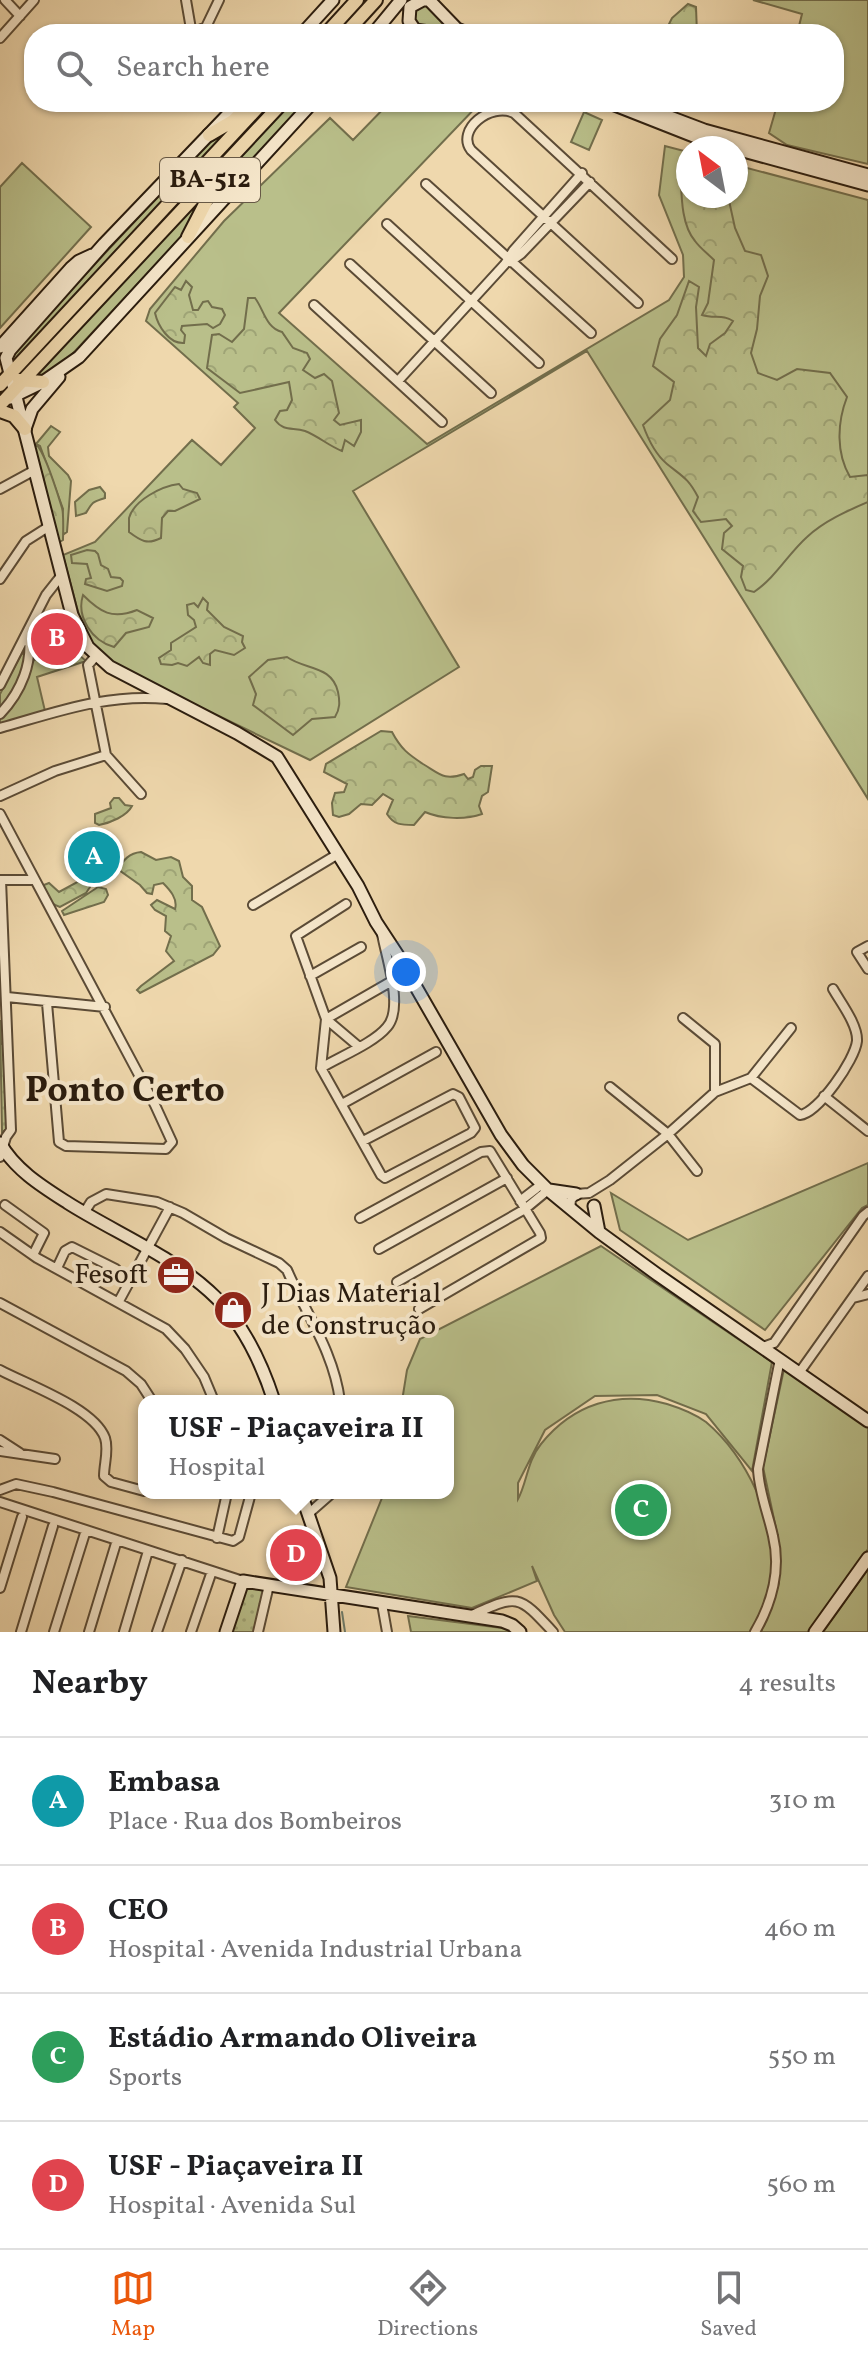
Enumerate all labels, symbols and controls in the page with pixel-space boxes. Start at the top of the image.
search box [24,24,844,112]
icon: search [52,46,96,90]
text: Search here [116,47,270,89]
north arrow [676,136,748,208]
road number: BA-512 [160,158,260,202]
pin: B [31,609,83,669]
pin: A [68,827,120,887]
your location [386,952,426,992]
district label: Ponto Certo [25,1067,225,1117]
office icon: Fesoft [155,1254,197,1296]
place label: Fesoft [74,1256,148,1295]
place label: J Dias Material de Construção [261,1275,441,1346]
shop icon: J Dias Material de Construção [212,1289,254,1331]
popup [138,1395,454,1499]
text: USF - Piaçaveira II [168,1408,424,1450]
text: Hospital [168,1450,265,1486]
pin: C [615,1480,667,1540]
pin: D [270,1525,322,1585]
text: Nearby [32,1661,148,1708]
text: 4 results [738,1666,836,1702]
text: Embasa [108,1762,220,1804]
text: A [49,1783,67,1819]
text: 310 m [769,1783,836,1819]
text: Place · Rua dos Bombeiros [108,1804,402,1840]
text: CEO [108,1890,168,1932]
text: B [49,1911,67,1947]
text: 460 m [764,1911,836,1947]
text: Hospital · Avenida Industrial Urbana [108,1932,522,1968]
text: Estádio Armando Oliveira [108,2018,477,2060]
text: C [50,2039,66,2075]
text: 550 m [768,2039,836,2075]
text: Sports [108,2060,182,2096]
text: USF - Piaçaveira II [108,2146,364,2188]
text: D [48,2167,68,2203]
text: 560 m [767,2167,836,2203]
text: Hospital · Avenida Sul [108,2188,356,2224]
tab: Map [111,2266,155,2345]
tab: Directions [377,2266,478,2345]
tab: Saved [700,2266,757,2345]

